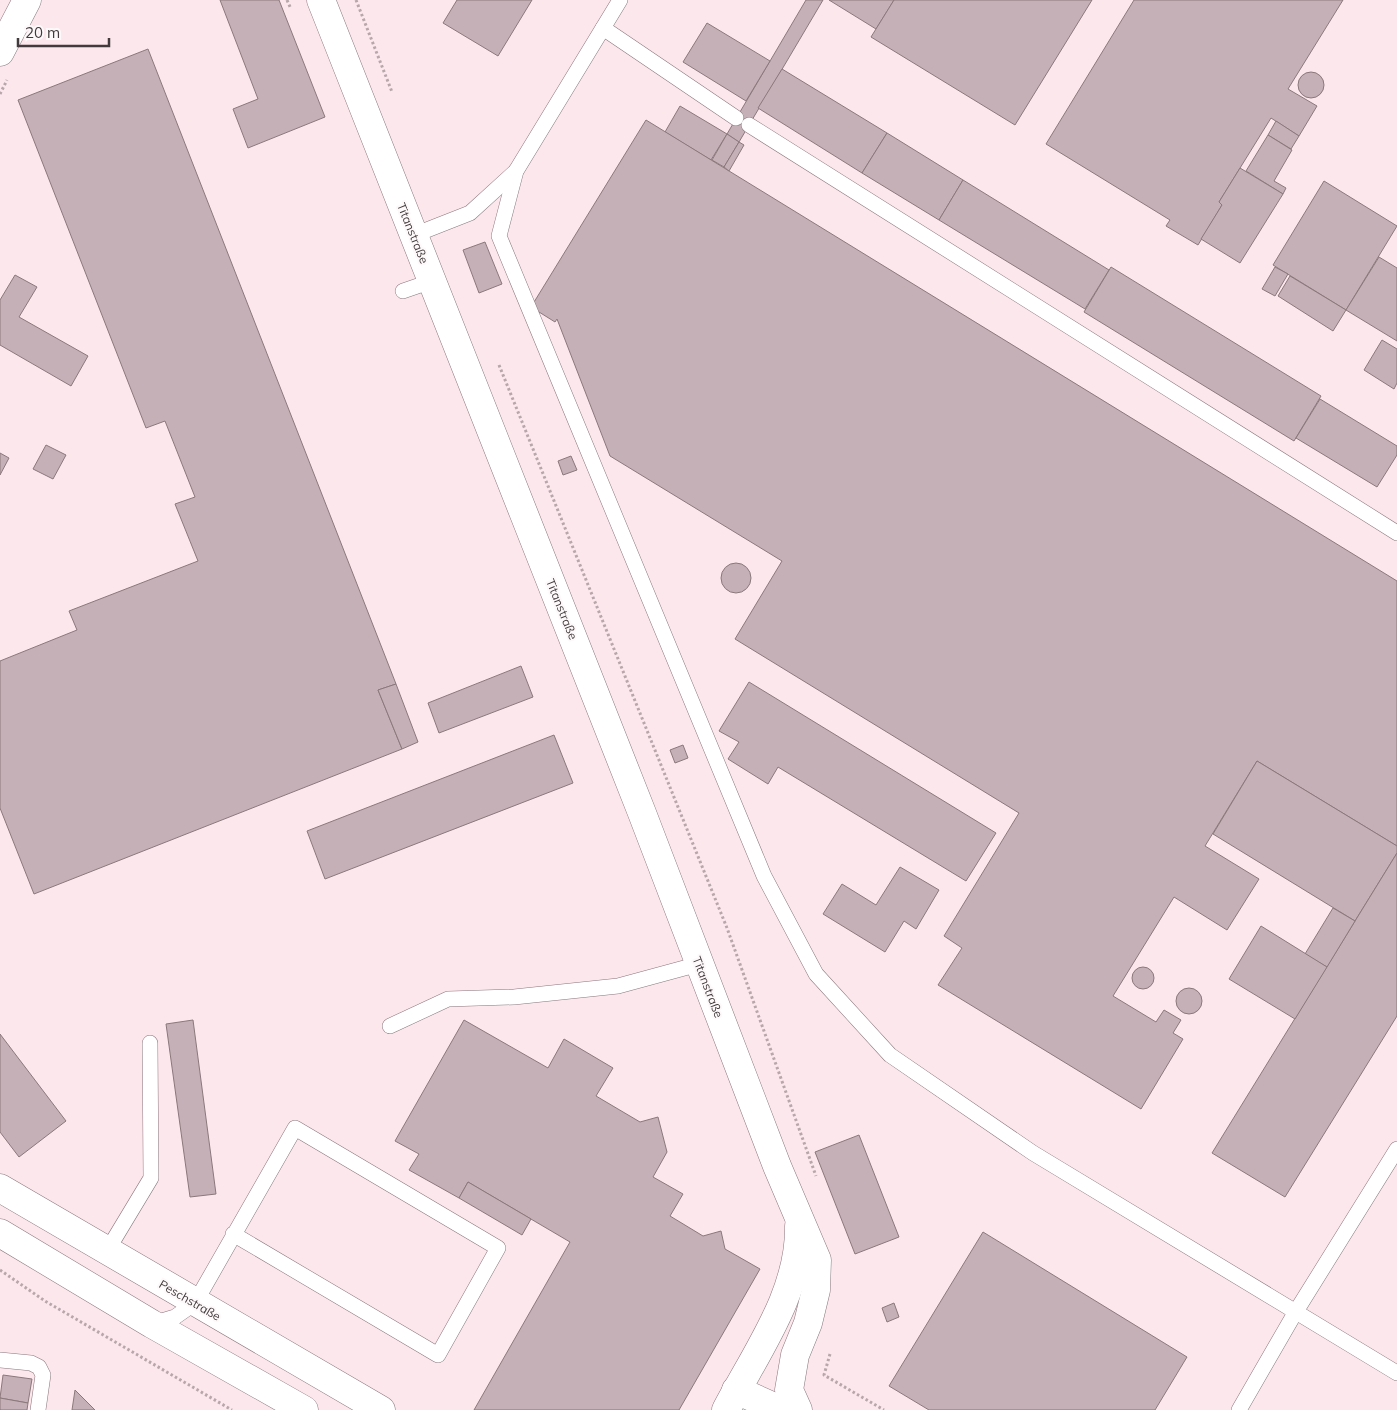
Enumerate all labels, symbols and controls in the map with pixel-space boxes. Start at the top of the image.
scale bar [18,15,109,47]
text: 20 m [25,23,60,42]
street label: Titanstraße [394,200,432,266]
street label: Titanstraße [543,576,581,642]
street label: Titanstraße [689,954,727,1020]
street label: Peschstraße [156,1276,224,1324]

